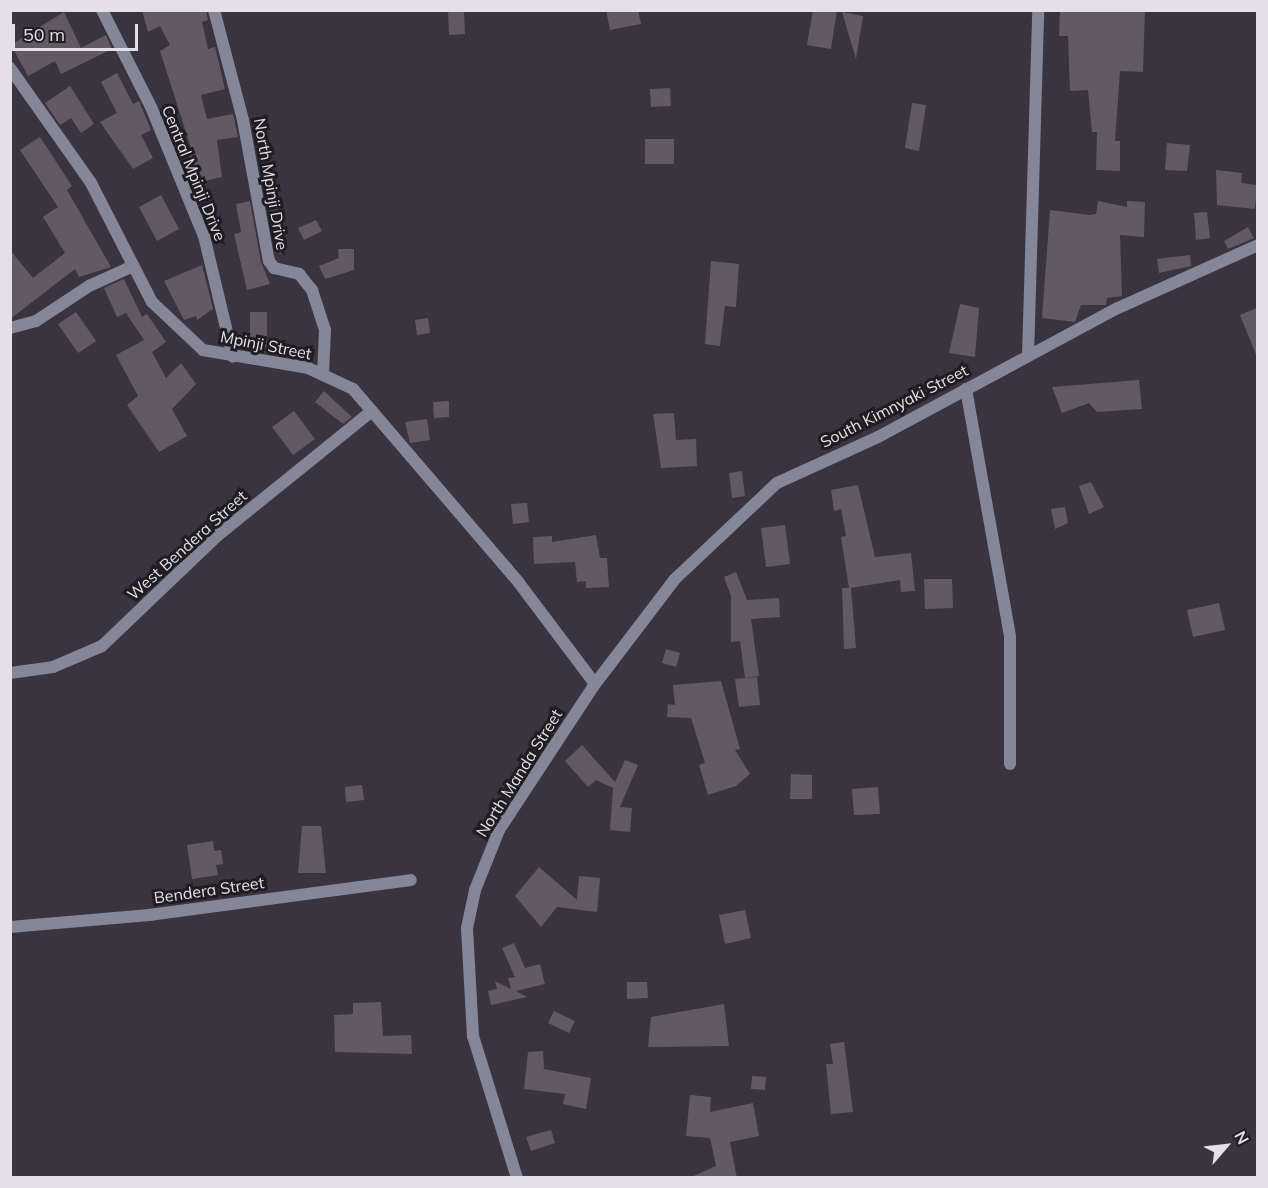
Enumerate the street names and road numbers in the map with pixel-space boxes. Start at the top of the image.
street label: Central Mpinji Drive [158,102,230,244]
street label: North Mpinji Drive [250,117,292,251]
street label: Mpinji Street [219,327,313,363]
street label: South Kimnyaki Street [817,360,971,452]
street label: West Bendera Street [123,486,251,604]
street label: North Manda Street [472,706,566,840]
street label: Bendera Street [153,873,265,907]

